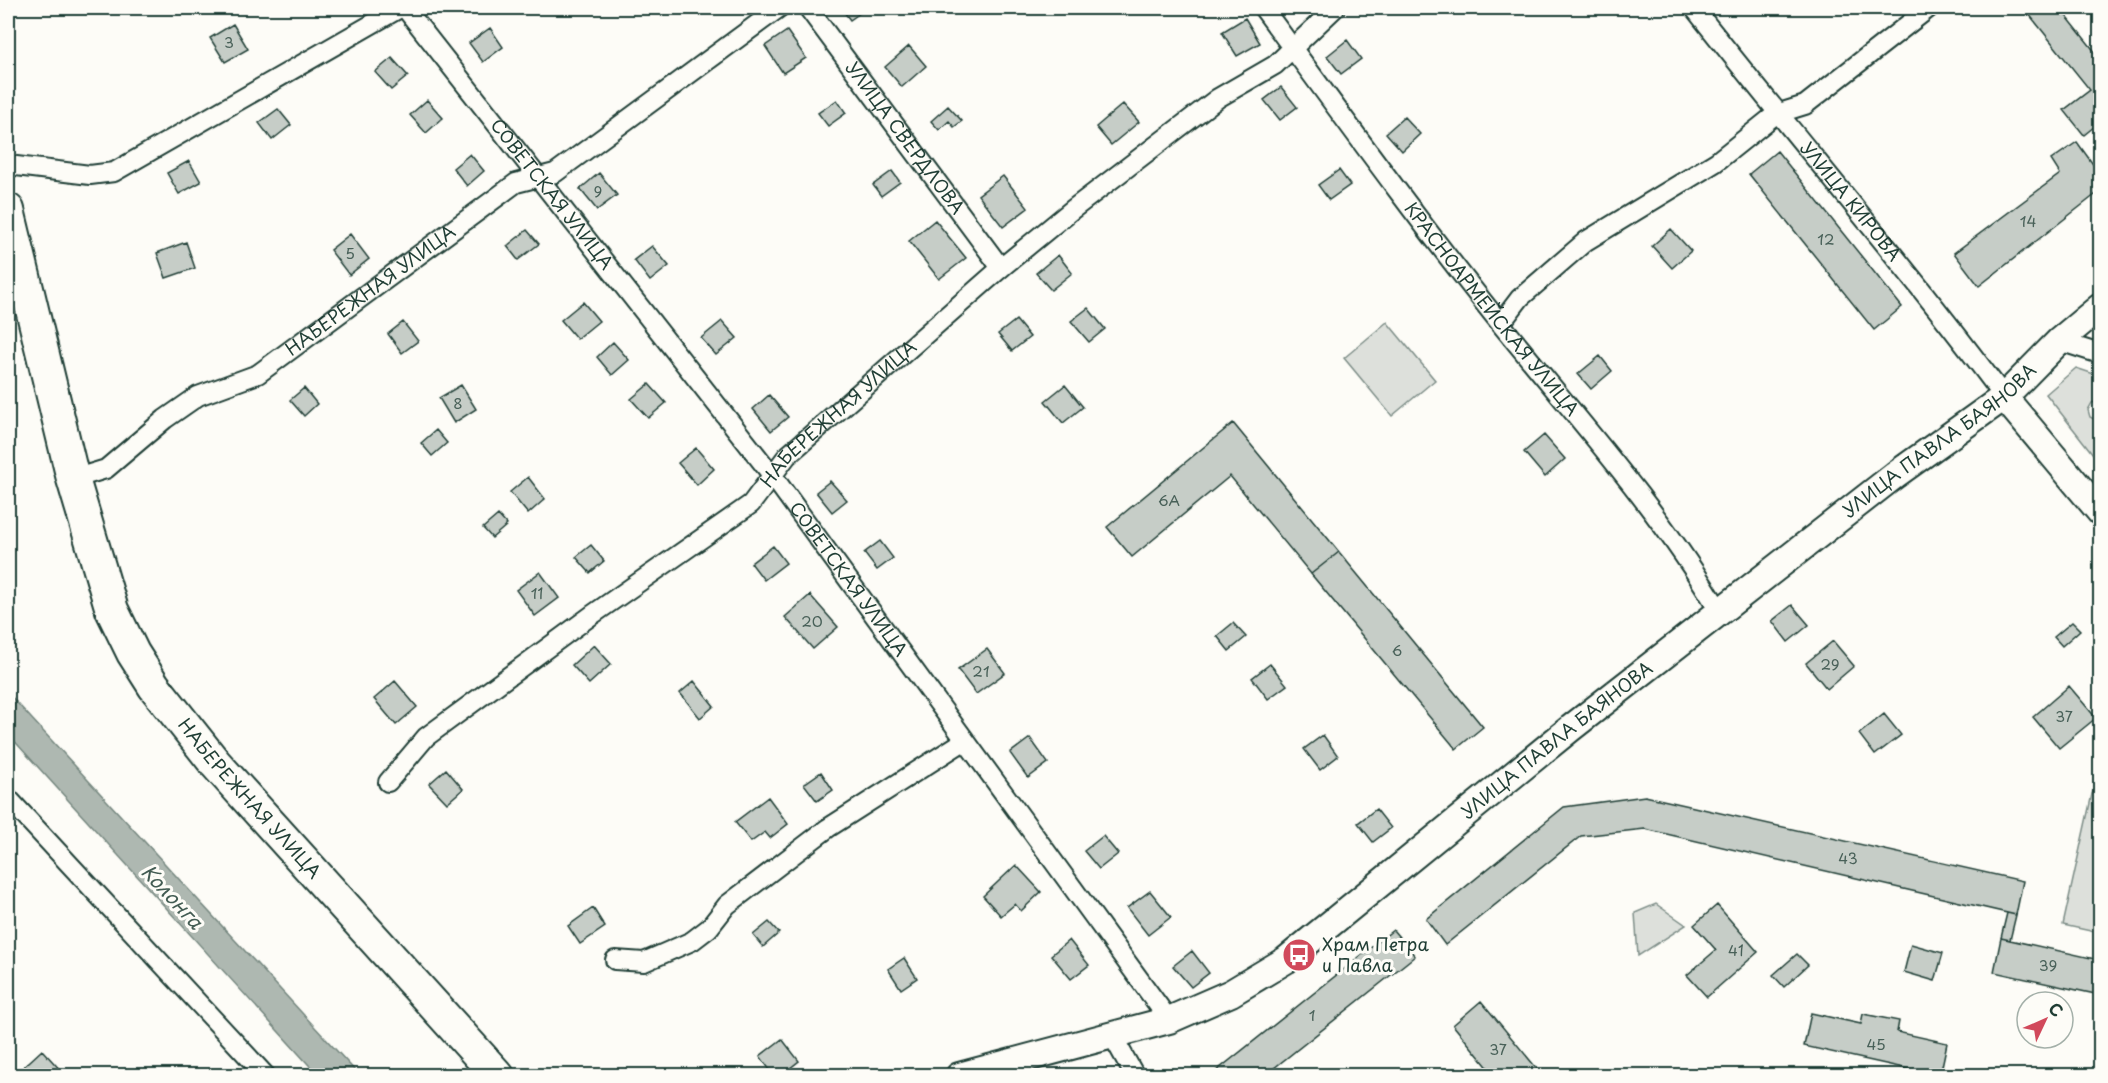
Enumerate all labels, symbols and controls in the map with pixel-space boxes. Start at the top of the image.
house number: 3 [224,30,234,53]
street label: УЛИЦА СВЕРДЛОВА [840,55,972,219]
street label: СОВЕТСКАЯ УЛИЦА [485,112,621,275]
street label: УЛИЦА КИРОВА [1795,135,1908,266]
house number: 9 [594,179,602,202]
street label: КРАСНОАРМЕЙСКАЯ УЛИЦА [1399,196,1586,421]
house number: 14 [2020,209,2036,232]
street label: НАБЕРЕЖНАЯ УЛИЦА [279,217,461,361]
house number: 12 [1817,227,1835,250]
house number: 5 [345,241,355,264]
street label: НАБЕРЕЖНАЯ УЛИЦА [753,333,922,493]
street label: УЛИЦА ПАВЛА БАЯНОВА [1836,357,2042,523]
house number: 8 [453,391,463,414]
house number: 6А [1158,488,1180,511]
street label: СОВЕТСКАЯ УЛИЦА [784,495,915,662]
house number: 11 [531,581,543,604]
house number: 20 [801,609,823,632]
house number: 6 [1392,638,1402,661]
house number: 29 [1820,652,1840,675]
street label: УЛИЦА ПАВЛА БАЯНОВА [1455,654,1658,824]
house number: 21 [972,659,990,682]
house number: 37 [2055,704,2073,727]
street label: НАБЕРЕЖНАЯ УЛИЦА [172,712,328,884]
house number: 43 [1838,846,1858,869]
water label: Колонга [135,857,211,936]
place label: Храм Петра и Павла [1322,930,1429,978]
bus stop icon: Храм Петра и Павла [1281,937,1317,973]
house number: 41 [1728,938,1744,961]
house number: 39 [2039,953,2057,976]
north arrow [2015,990,2075,1050]
text: С [2044,996,2069,1022]
house number: 1 [1309,1003,1315,1026]
house number: 45 [1866,1032,1886,1055]
house number: 37 [1489,1037,1507,1060]

